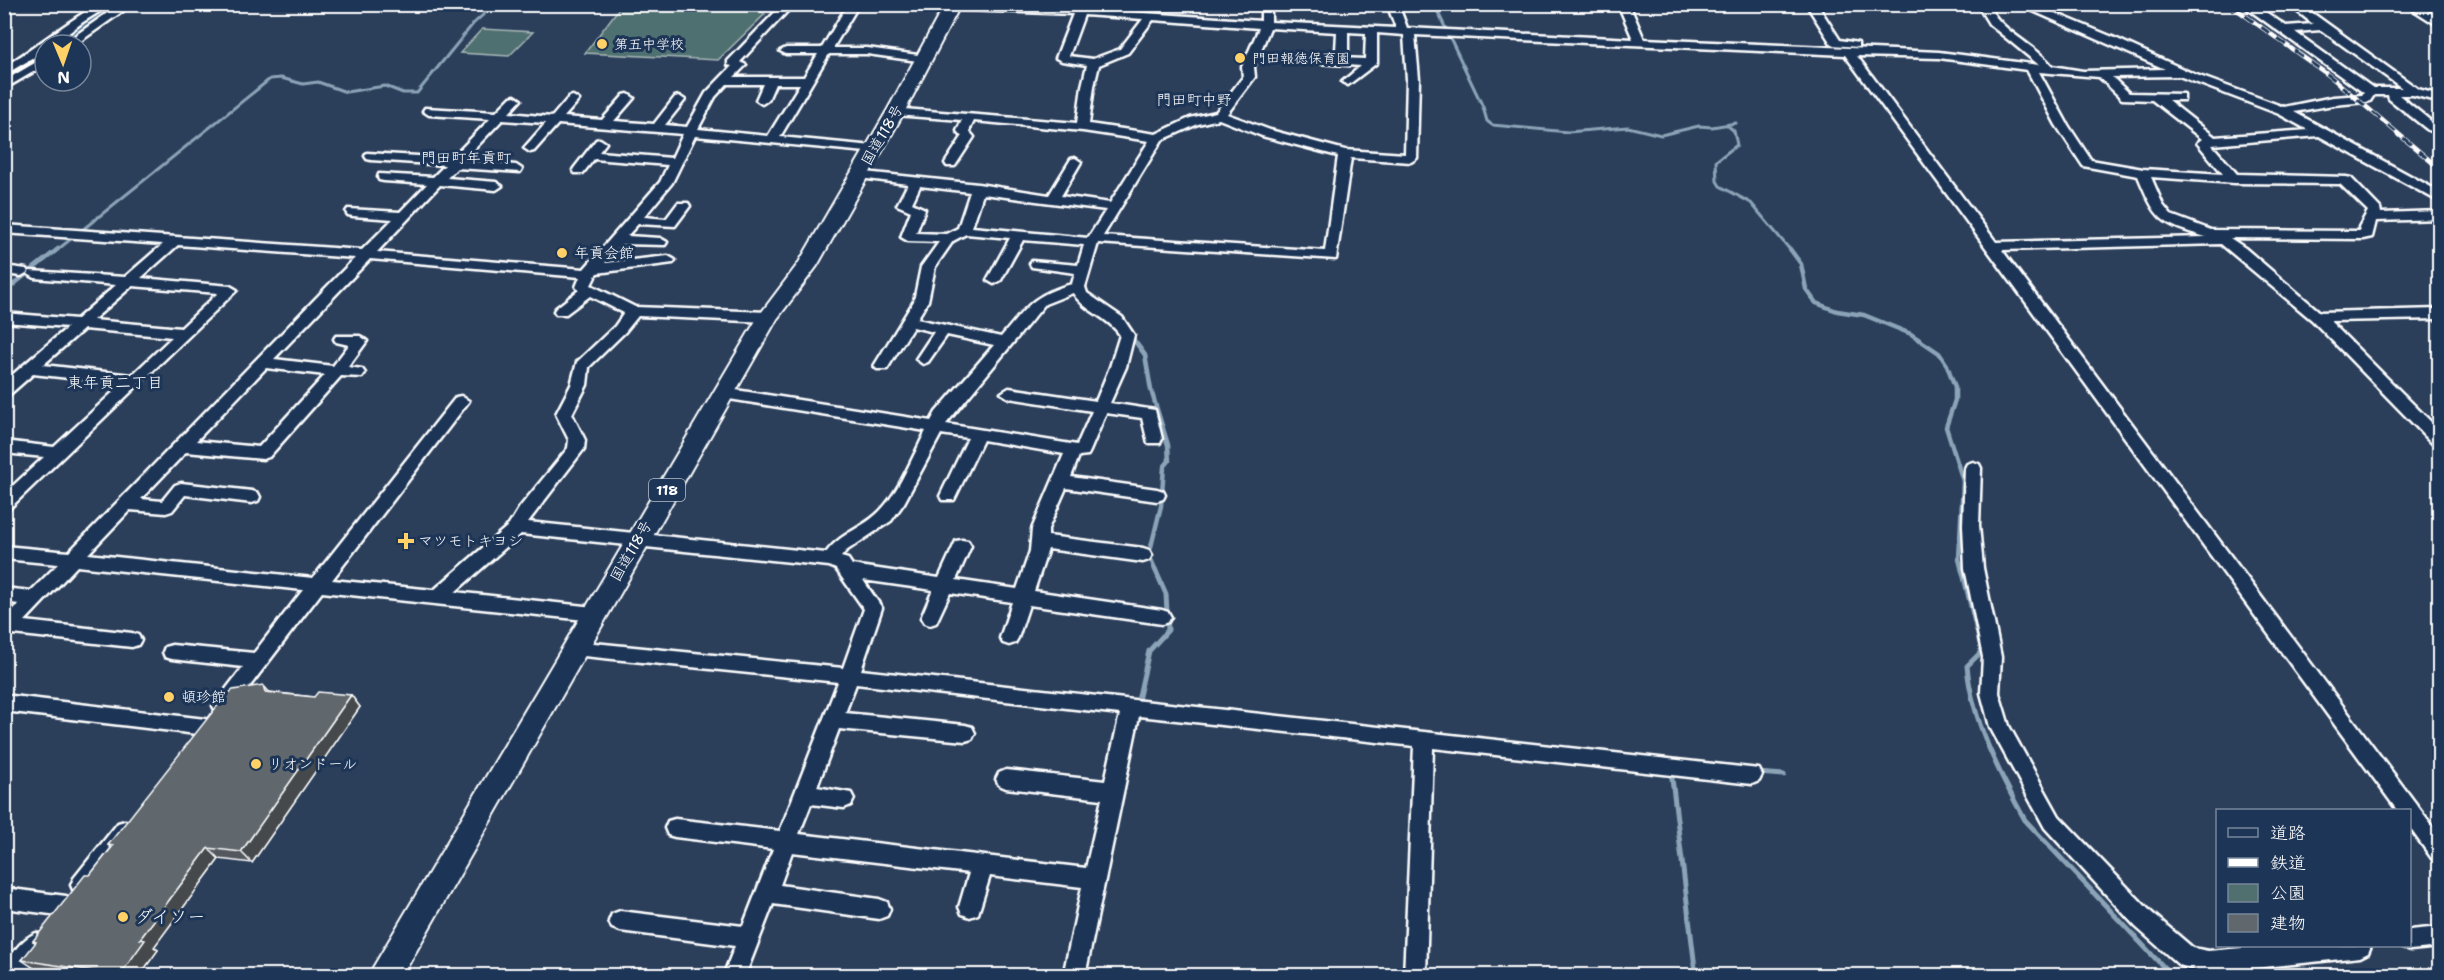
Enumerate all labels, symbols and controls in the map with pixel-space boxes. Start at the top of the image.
north arrow [33,33,93,93]
place label: 第五中学校 [614,35,684,53]
marker: 第五中学校 [595,37,609,51]
place label: 門田報徳保育園 [1252,49,1350,67]
marker: 門田報徳保育園 [1233,51,1247,65]
text: N [57,67,70,88]
district label: 門田町中野 [1156,90,1232,110]
street label: 国道118号 [857,101,907,169]
district label: 門田町年貢町 [421,148,512,168]
place label: 年貢会館 [574,243,634,263]
marker: 年貢会館 [555,246,569,260]
district label: 東年貢二丁目 [67,372,163,393]
road number: 118 [649,479,685,501]
street label: 国道118号 [606,517,656,585]
place label: マツモトキヨシ [418,531,523,551]
marker: マツモトキヨシ [399,534,413,548]
place label: 頓珍館 [181,687,226,707]
marker: 頓珍館 [162,690,176,704]
place label: リオンドール [268,754,357,774]
marker: リオンドール [249,757,263,771]
legend [2216,809,2411,947]
text: 道路 [2270,821,2306,845]
text: 鉄道 [2270,851,2306,875]
text: 公園 [2270,881,2306,905]
place label: ダイソー [135,905,205,929]
marker: ダイソー [116,910,130,924]
text: 建物 [2270,911,2306,935]

